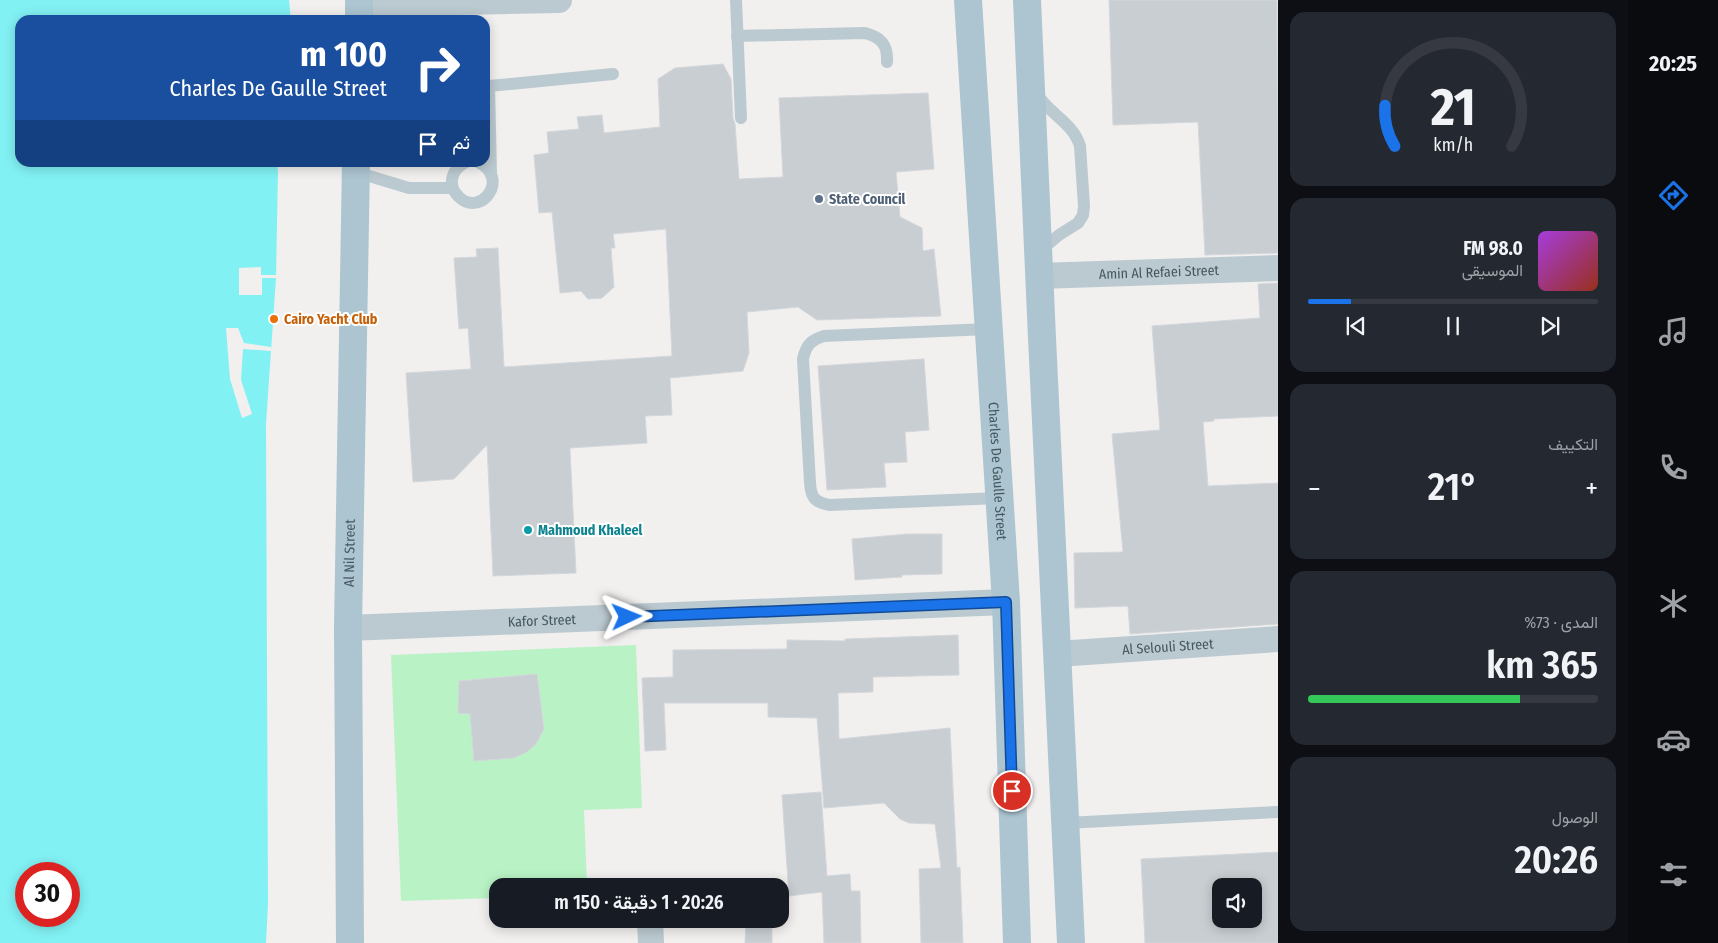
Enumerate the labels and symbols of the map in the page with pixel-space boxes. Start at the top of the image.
place label: State Council [829,191,906,208]
marker: State Council [813,193,825,205]
street label: Amin Al Refaei Street [1099,262,1220,283]
place label: Cairo Yacht Club [284,311,378,328]
marker: Cairo Yacht Club [268,313,280,325]
street label: Charles De Gaulle Street [984,401,1010,541]
street label: Al Nil Street [341,519,359,587]
place label: Mahmoud Khaleel [538,522,643,539]
marker: Mahmoud Khaleel [522,524,534,536]
position arrow [600,590,652,642]
street label: Kafor Street [507,611,577,631]
street label: Al Selouli Street [1122,635,1214,659]
pin [991,770,1033,812]
speed limit sign: 30 [15,862,80,927]

